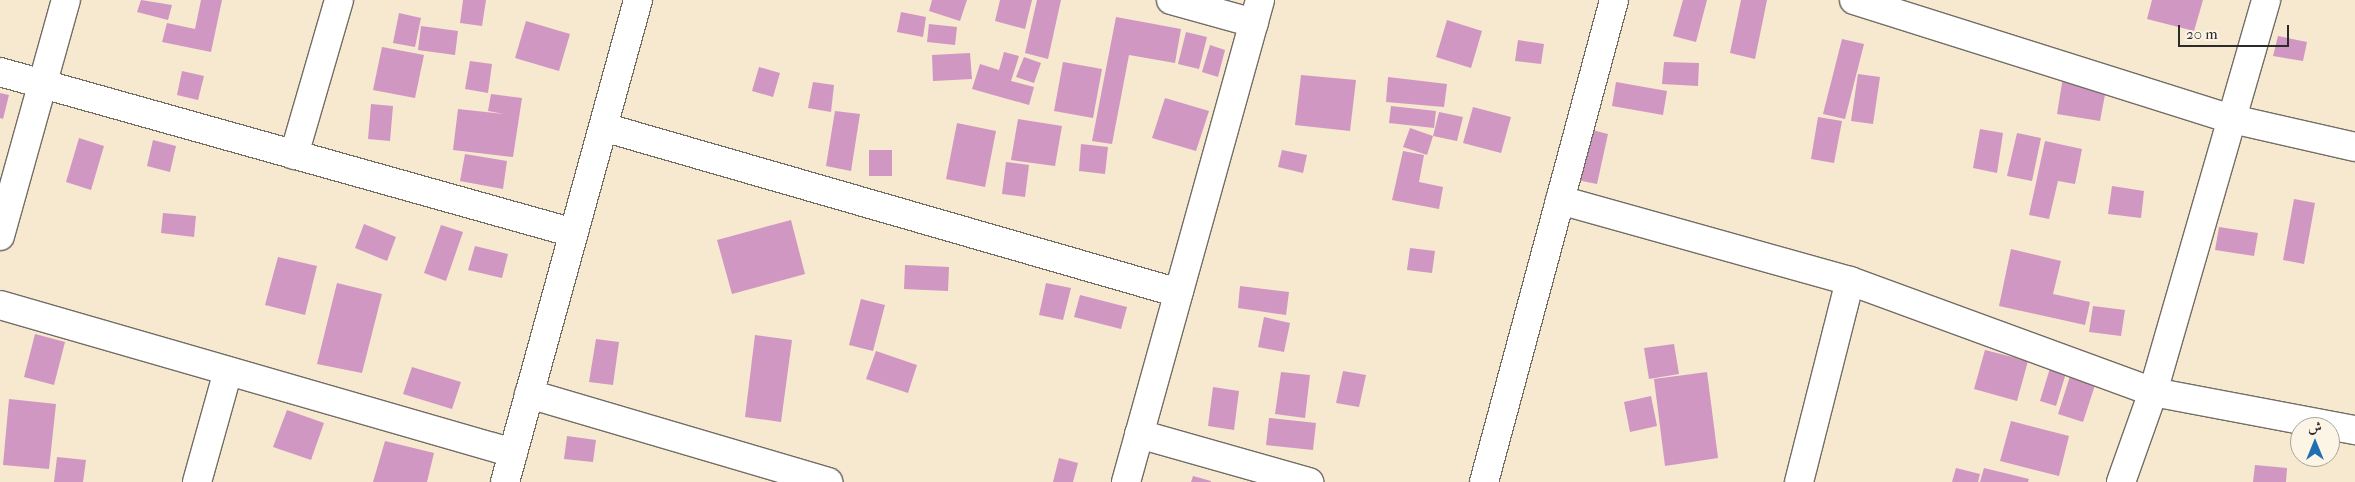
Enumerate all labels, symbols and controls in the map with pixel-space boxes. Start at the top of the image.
scale bar [2180,15,2291,47]
text: 20 m [2186,25,2218,43]
north arrow [2290,417,2340,467]
text: ش [2308,419,2322,436]

